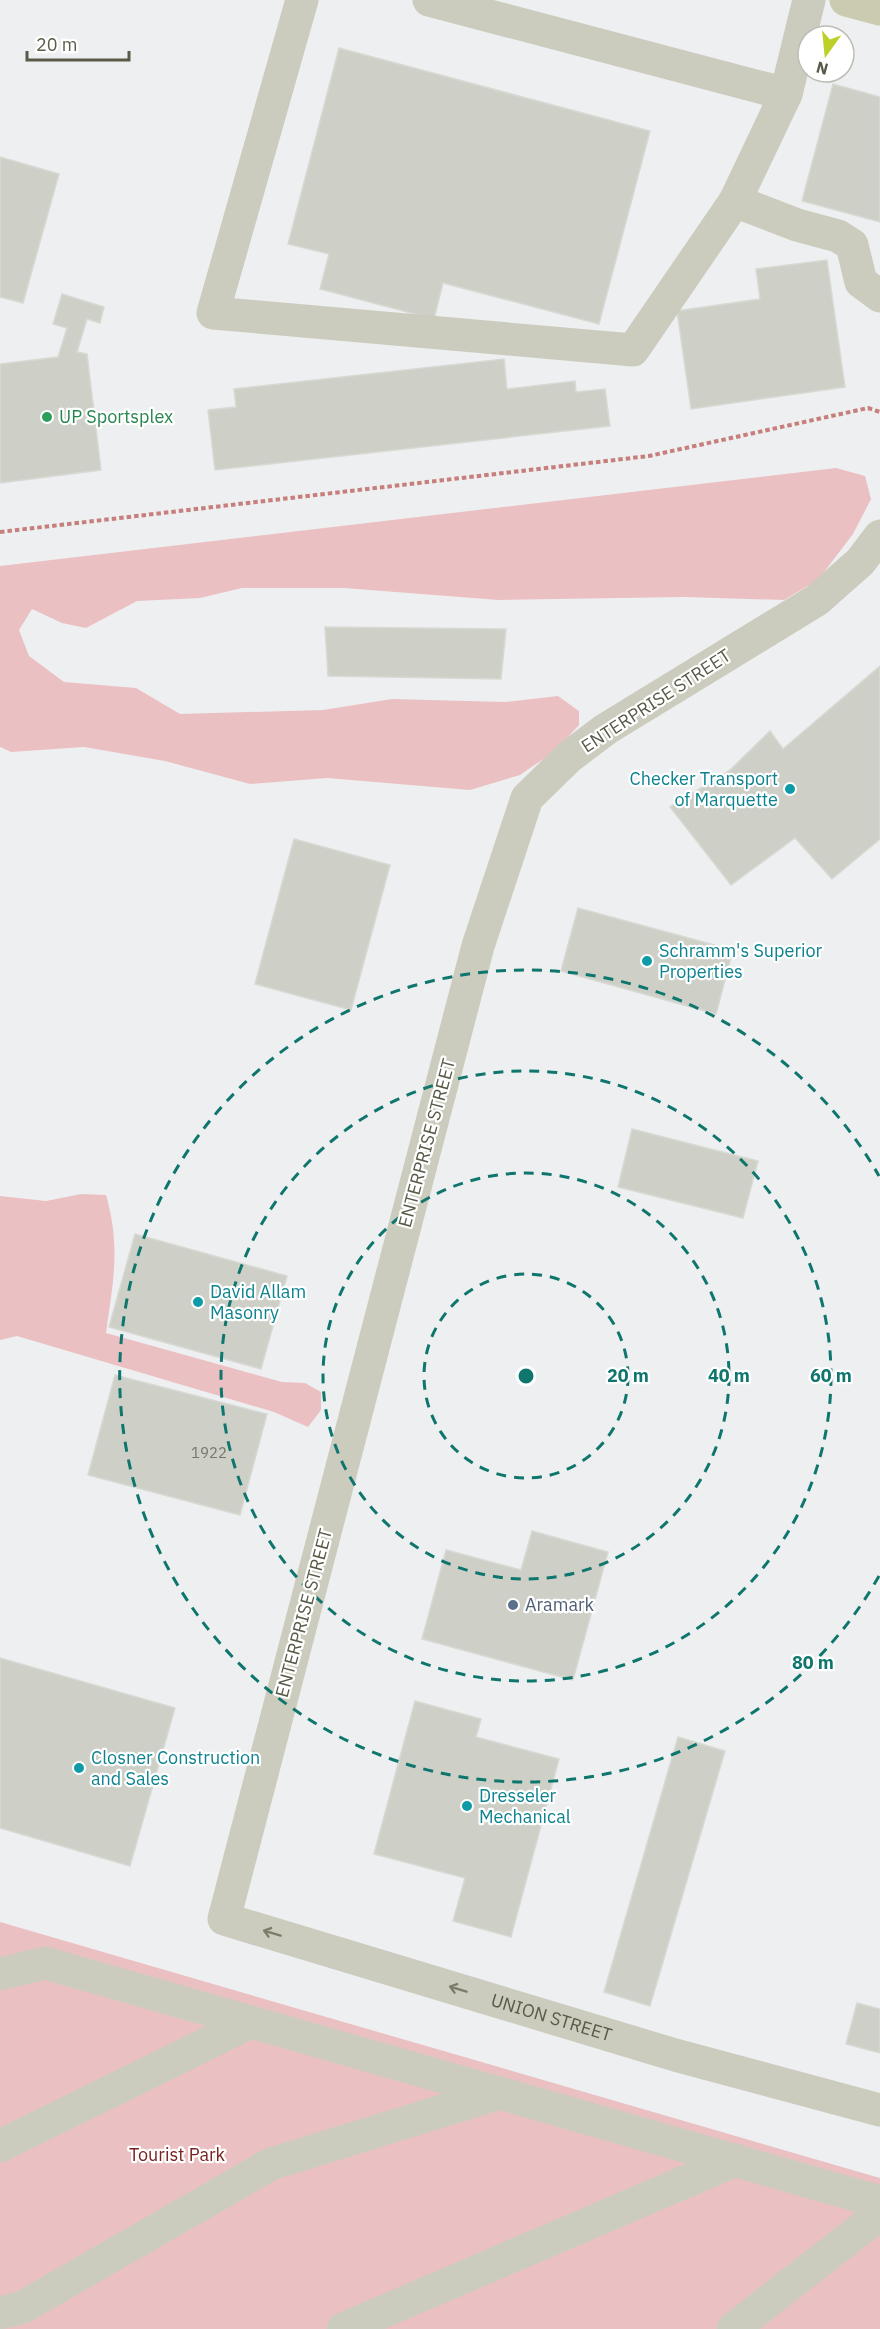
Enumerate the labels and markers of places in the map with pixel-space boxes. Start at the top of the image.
place label: UP Sportsplex [59,405,173,428]
marker: UP Sportsplex [40,410,54,424]
place label: Checker Transport of Marquette [630,767,778,811]
marker: Checker Transport of Marquette [783,782,797,796]
place label: Schramm's Superior Properties [659,939,823,983]
marker: Schramm's Superior Properties [640,954,654,968]
place label: David Allam Masonry [210,1280,306,1324]
marker: David Allam Masonry [191,1295,205,1309]
centre of rings [516,1366,536,1386]
place label: Aramark [525,1593,595,1616]
marker: Aramark [506,1598,520,1612]
place label: Closner Construction and Sales [91,1746,260,1790]
marker: Closner Construction and Sales [72,1761,86,1775]
place label: Dresseler Mechanical [479,1784,571,1828]
marker: Dresseler Mechanical [460,1799,474,1813]

